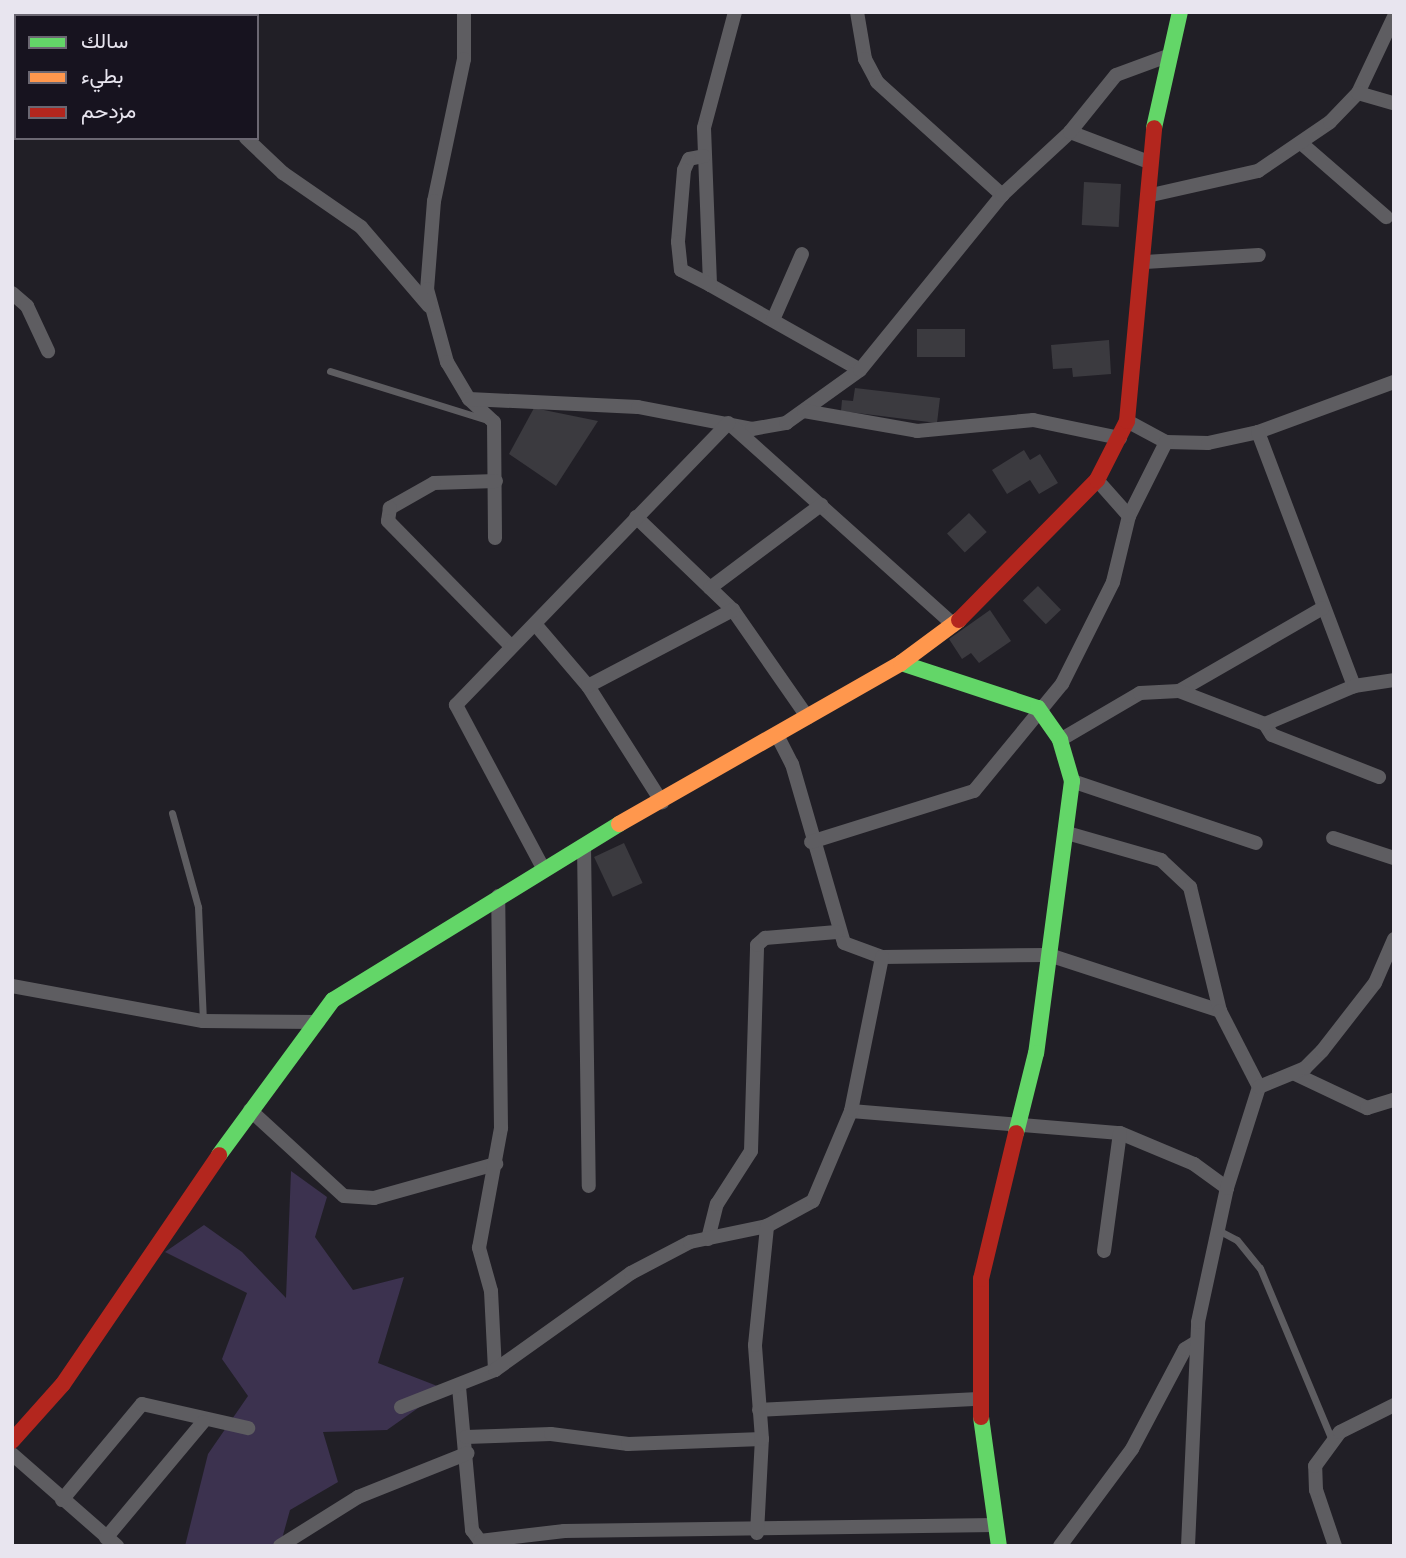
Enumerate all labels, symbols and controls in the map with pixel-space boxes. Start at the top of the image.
legend [14,14,259,140]
text: سالك [81,29,128,53]
text: بطيء [81,64,124,88]
text: مزدحم [81,99,136,123]

